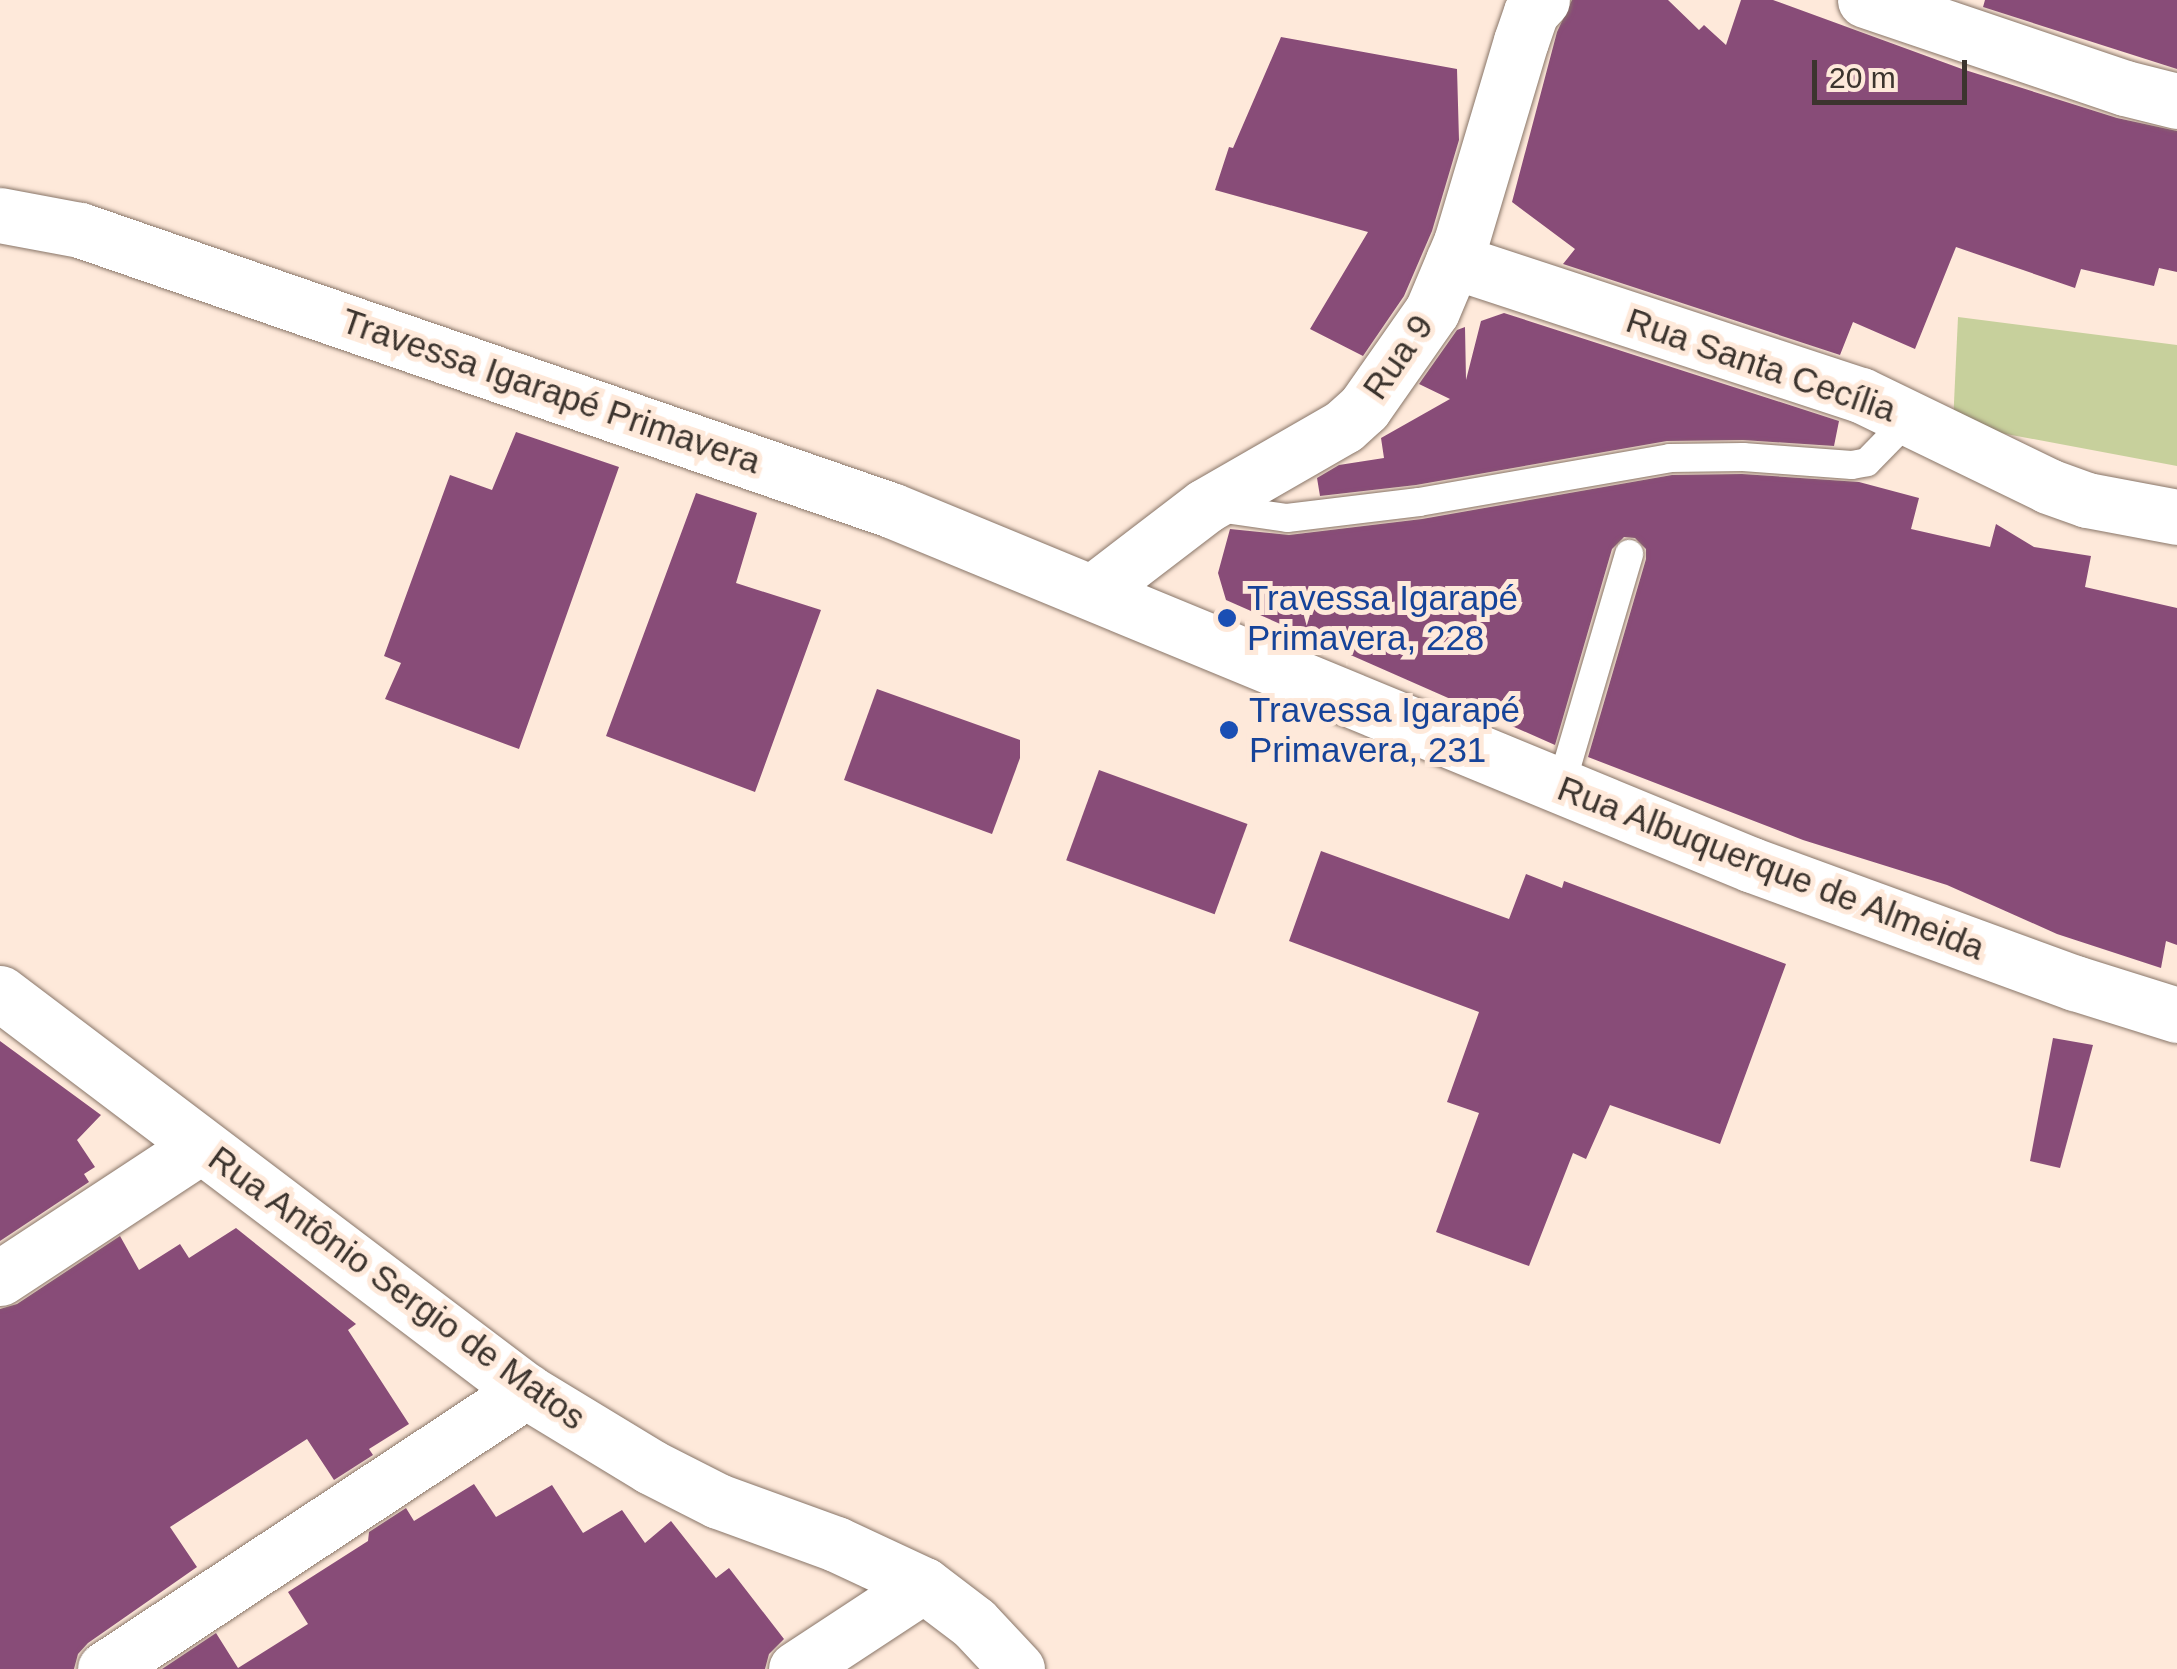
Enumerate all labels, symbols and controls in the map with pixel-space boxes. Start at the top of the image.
scale bar [1817,40,1972,102]
text: 20 m [1829,61,1896,94]
street label: Travessa Igarapé Primavera [336,299,766,483]
street label: Rua Santa Cecília [1621,299,1901,431]
street label: Rua 9 [1354,307,1442,407]
place label: Travessa Igarapé Primavera, 228 [1247,577,1518,659]
marker: Travessa Igarapé Primavera, 228 [1216,607,1238,629]
place label: Travessa Igarapé Primavera, 231 [1249,689,1520,771]
marker: Travessa Igarapé Primavera, 231 [1218,719,1240,741]
street label: Rua Albuquerque de Almeida [1550,766,1992,970]
street label: Rua Antônio Sergio de Matos [200,1137,594,1439]

